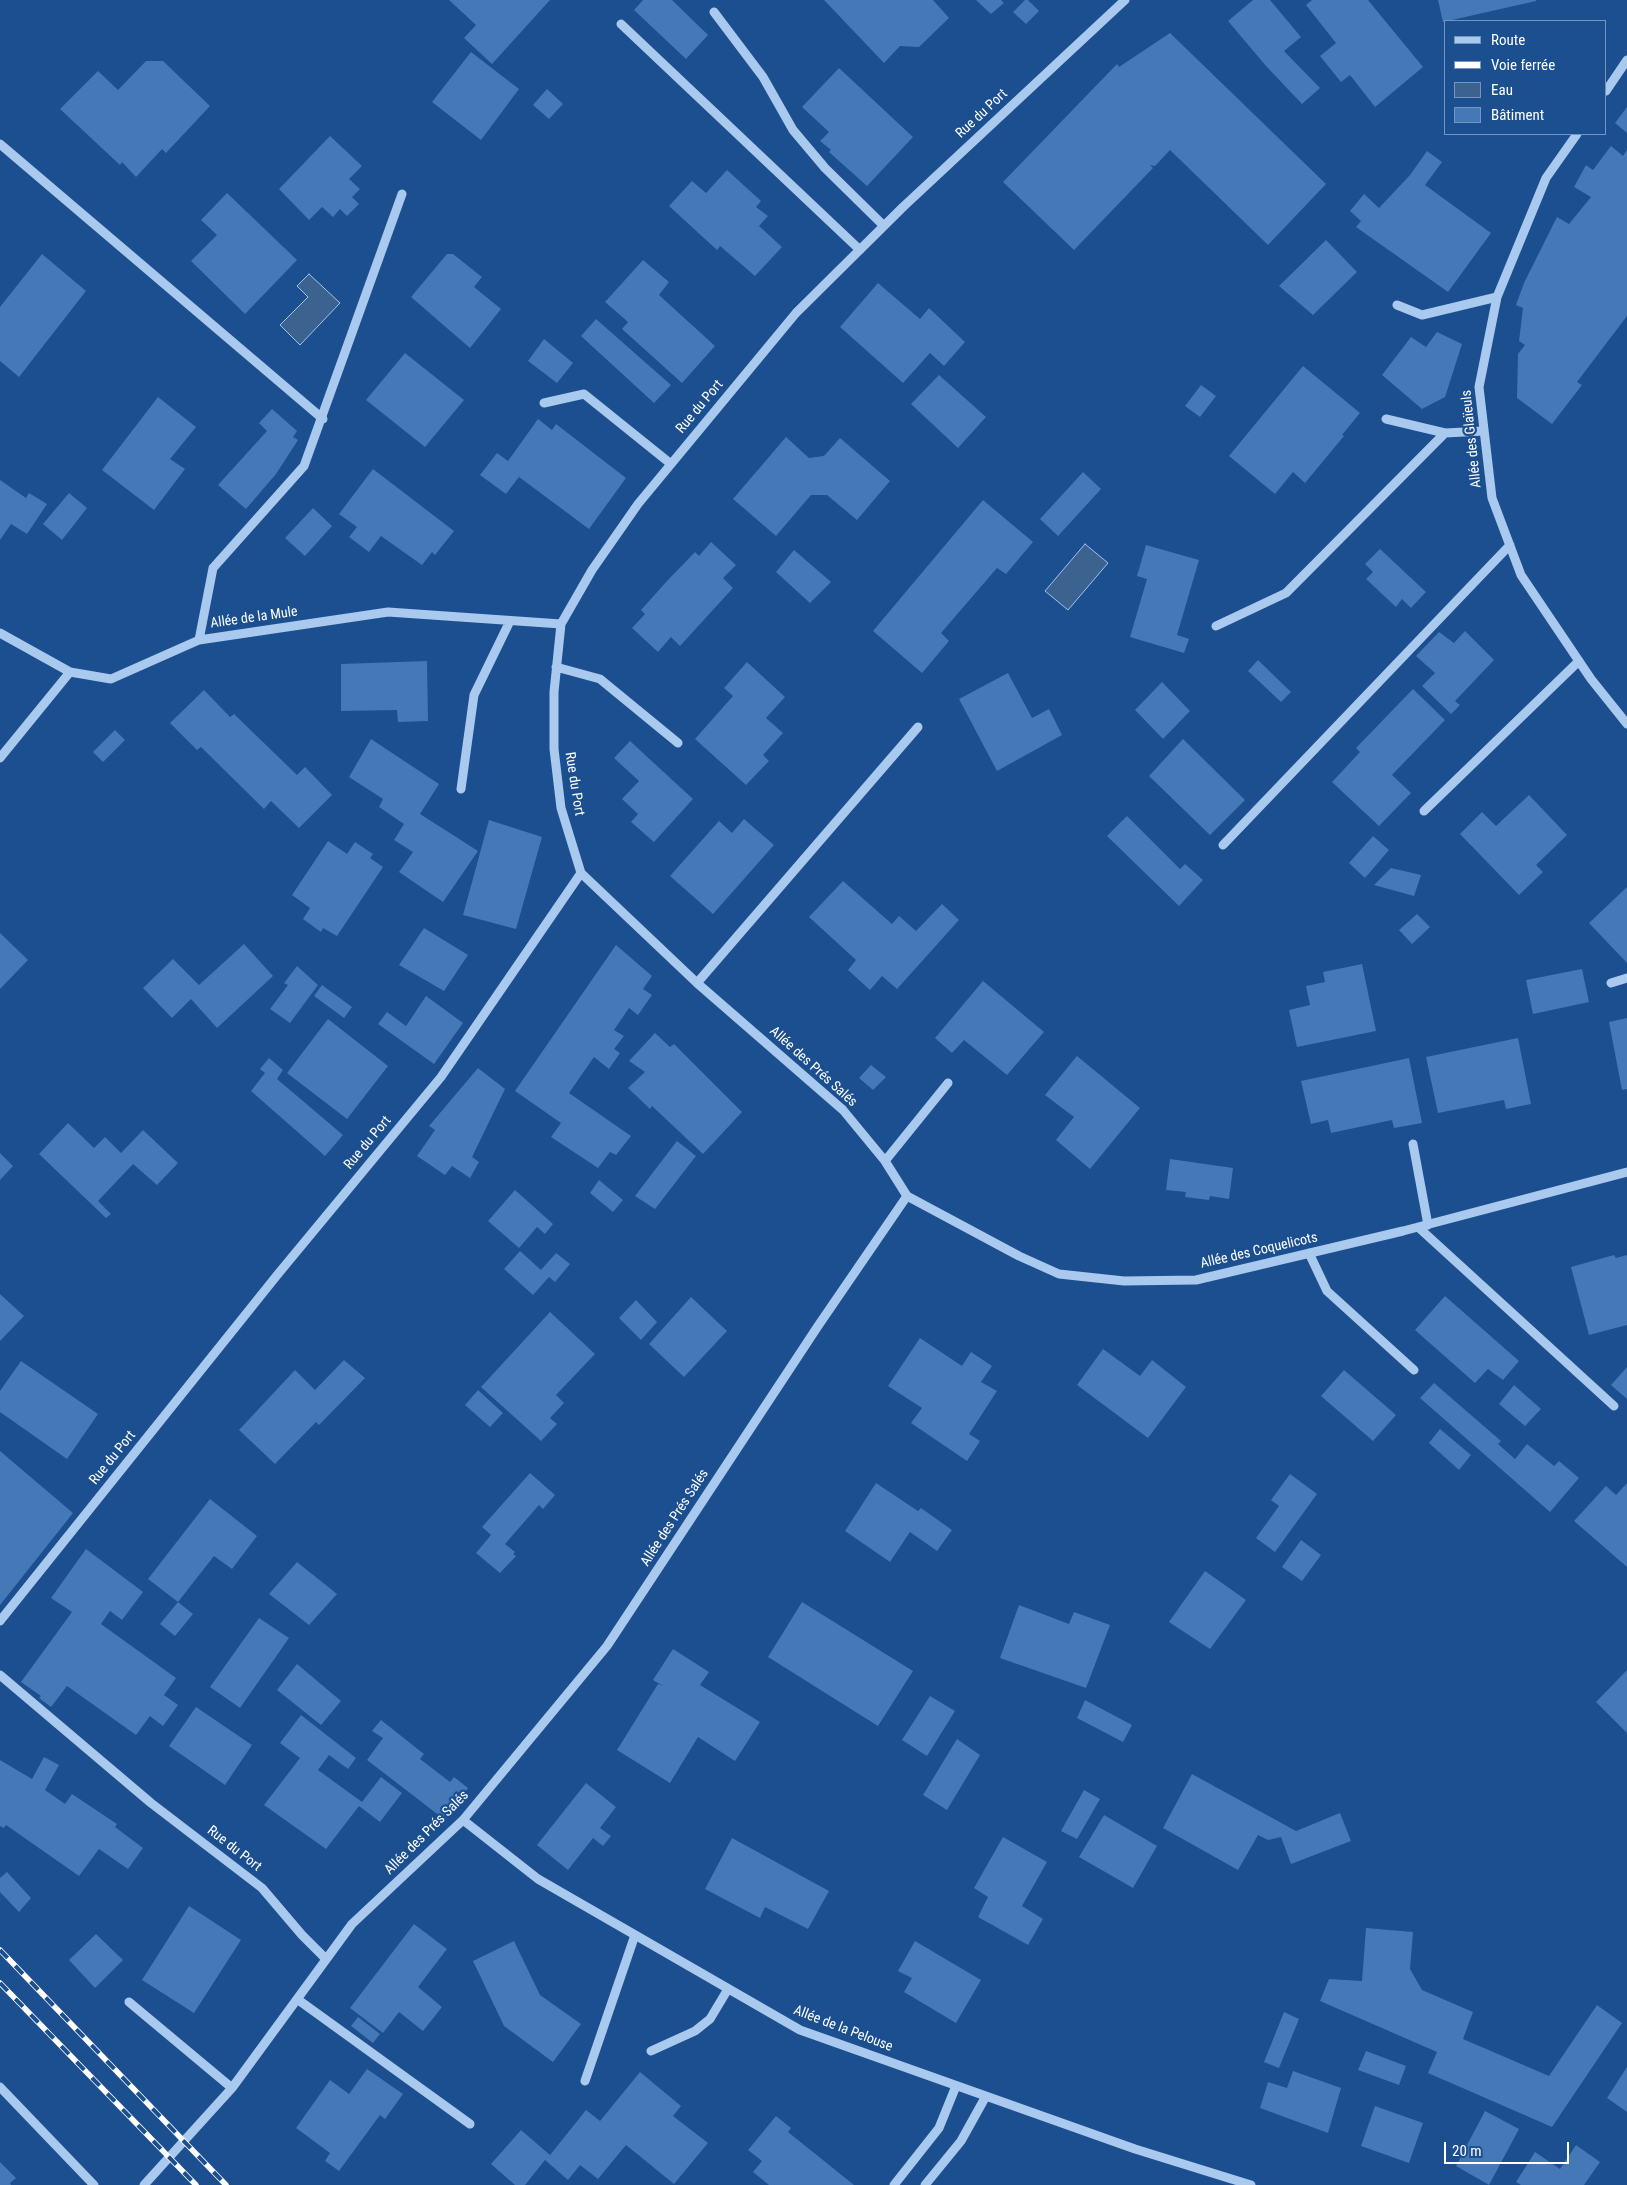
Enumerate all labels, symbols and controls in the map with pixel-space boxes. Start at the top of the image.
legend [1444,20,1607,135]
text: Route [1491,31,1525,49]
text: Voie ferrée [1491,56,1555,74]
text: Eau [1491,81,1513,99]
street label: Rue du Port [953,86,1011,142]
text: Bâtiment [1491,106,1544,124]
street label: Rue du Port [673,377,727,437]
street label: Allée des Glaïeuls [1459,389,1485,489]
street label: Allée de la Mule [209,604,299,632]
street label: Rue du Port [561,751,587,817]
street label: Allée des Prés Salés [766,1023,860,1111]
street label: Rue du Port [341,1113,395,1173]
street label: Allée des Coquelicots [1199,1229,1319,1273]
street label: Rue du Port [86,1428,140,1488]
street label: Allée des Prés Salés [637,1466,713,1570]
street label: Allée des Prés Salés [381,1787,473,1879]
street label: Rue du Port [203,1823,265,1875]
street label: Allée de la Pelouse [791,2002,895,2056]
scale bar [1447,2132,1572,2164]
text: 20 m [1452,2142,1482,2160]

